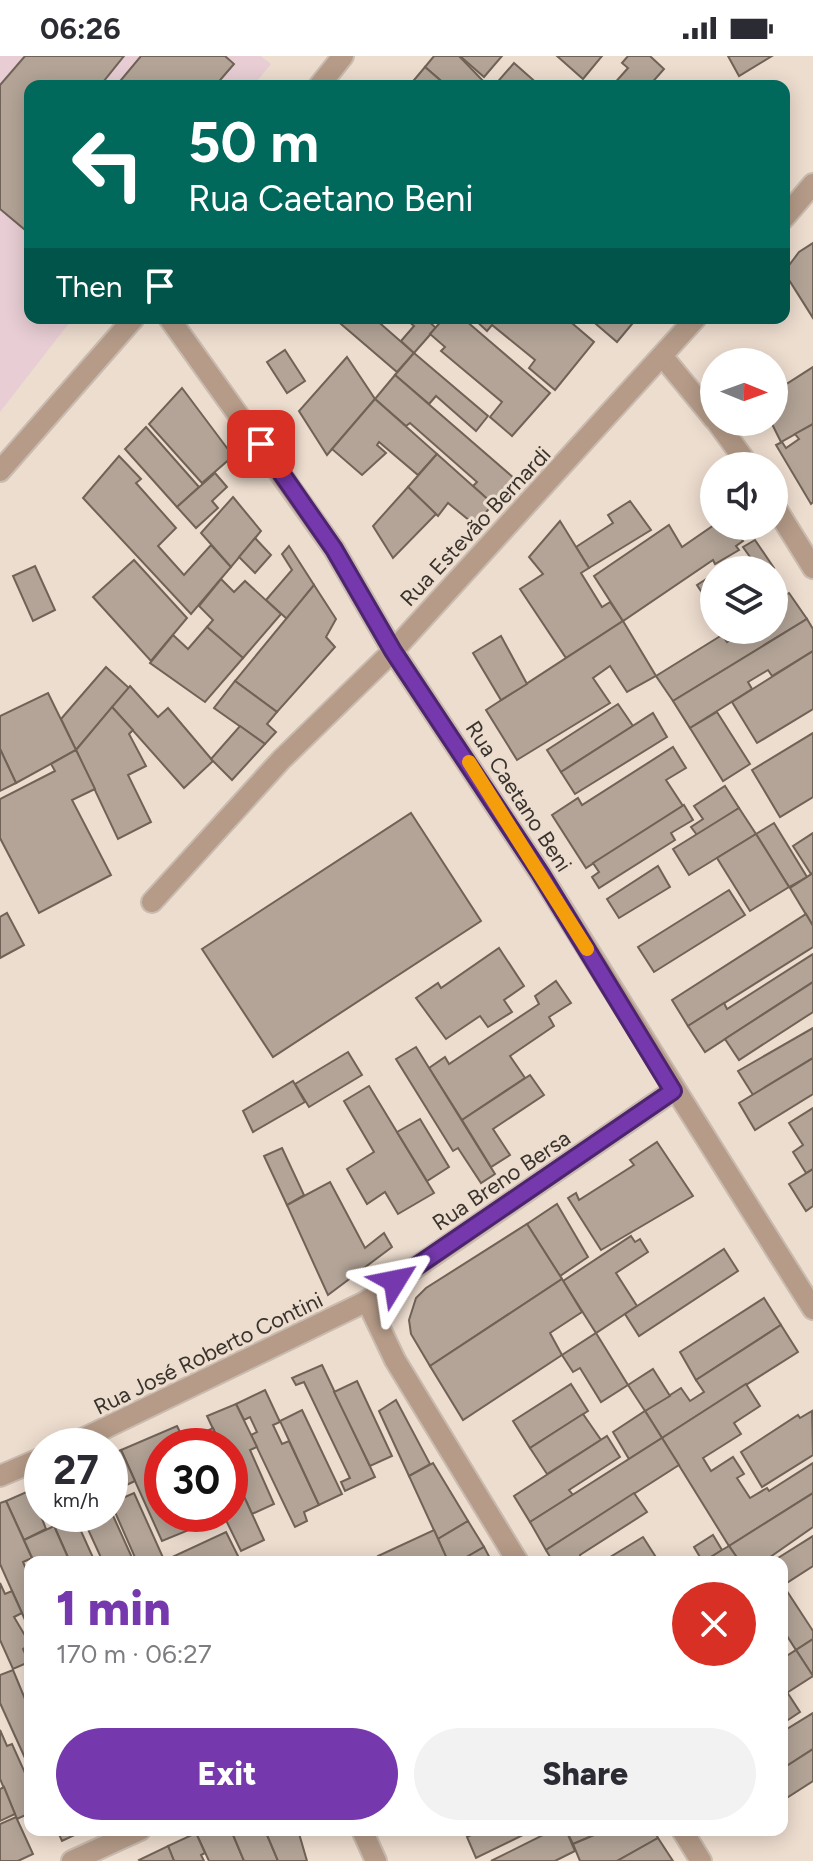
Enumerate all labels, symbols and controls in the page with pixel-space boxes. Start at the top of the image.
text: 06:26 [40,10,121,47]
text: 50 m [188,109,319,176]
icon: left [56,112,160,216]
text: Rua Caetano Beni [188,177,474,220]
icon: arrive [138,264,182,308]
text: Then [56,268,122,305]
north arrow [700,348,788,436]
map controls [700,348,788,644]
pin [227,410,295,478]
icon: arrive [239,422,283,466]
street label: Rua Estevão Bernardi [394,441,556,612]
button: sound [700,452,788,540]
button: layers [700,556,788,644]
street label: Rua Caetano Beni [460,716,577,877]
street label: Rua Breno Bersa [427,1124,575,1236]
position arrow [353,1239,437,1323]
street label: Rua José Roberto Contini [89,1286,327,1421]
speed limit sign: 30 [144,1428,248,1532]
text: 27 [53,1446,99,1494]
text: km/h [53,1488,99,1512]
text: 1 min [56,1579,171,1637]
button: close [672,1582,756,1666]
text: 170 m · 06:27 [56,1638,212,1670]
button: Exit [56,1728,398,1820]
button: Share [414,1728,756,1820]

